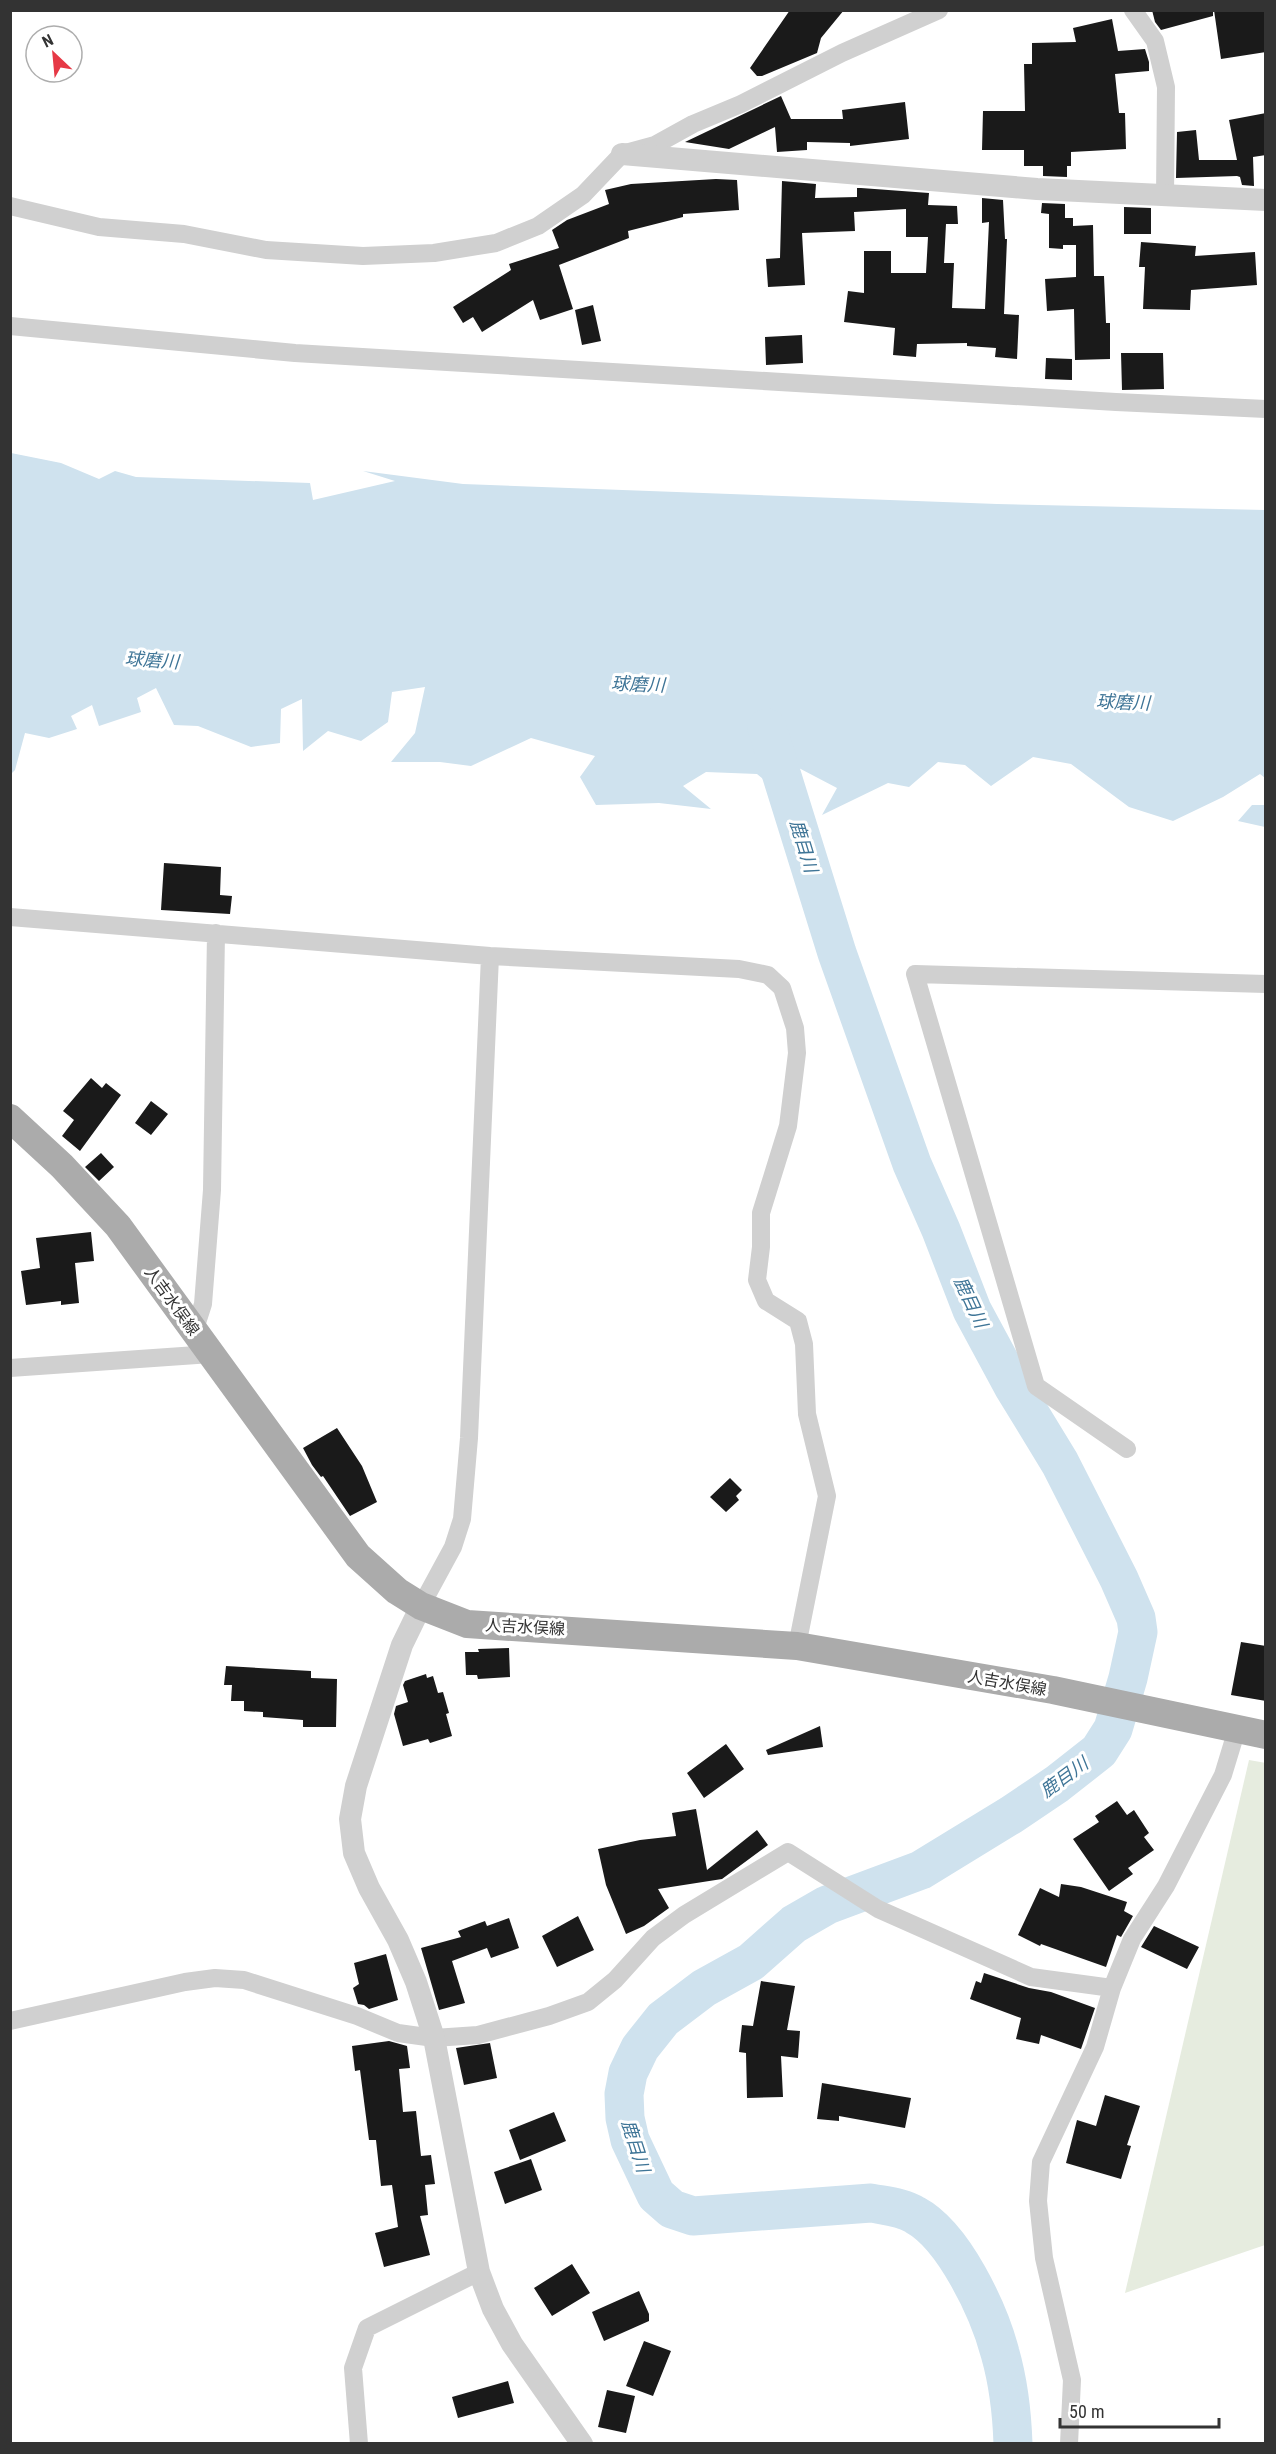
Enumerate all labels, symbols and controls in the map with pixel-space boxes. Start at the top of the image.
north arrow [24,24,84,84]
text: N [39,30,56,52]
water label: 球磨川 [124,648,182,672]
water label: 球磨川 [611,673,667,696]
water label: 球磨川 [1096,691,1152,714]
water label: 鹿目川 [786,817,823,877]
street label: 人吉水俣線 [141,1263,203,1339]
water label: 鹿目川 [950,1273,993,1333]
street label: 人吉水俣線 [485,1615,565,1639]
street label: 人吉水俣線 [966,1667,1048,1699]
water label: 鹿目川 [1036,1751,1094,1801]
water label: 鹿目川 [618,2117,655,2177]
scale bar [1060,2391,1219,2429]
text: 50 m [1069,2401,1104,2422]

